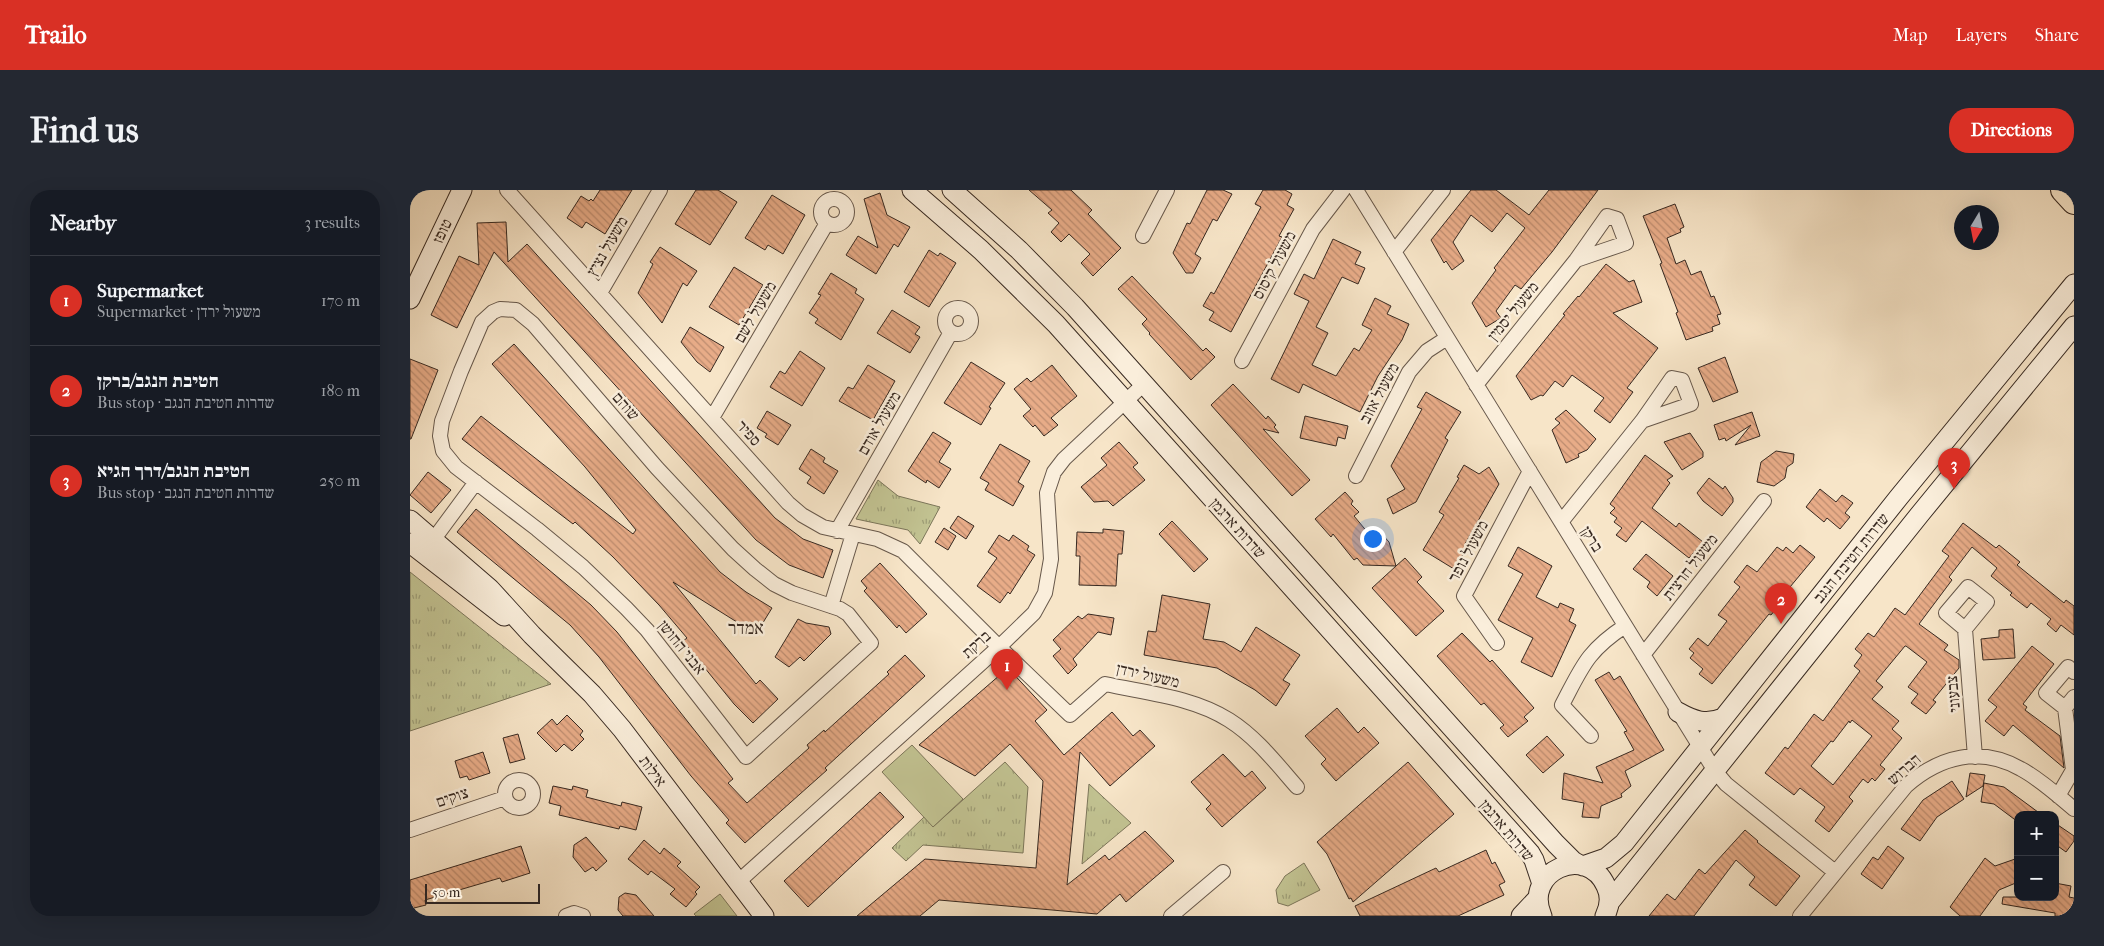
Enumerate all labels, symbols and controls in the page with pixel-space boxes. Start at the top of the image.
text: Trailo [25,21,87,49]
text: Map [1893,25,1927,46]
text: Layers [1955,25,2007,46]
text: Share [2035,25,2079,46]
button: Directions [1949,108,2074,153]
text: Find us [30,110,139,151]
north arrow [1954,205,1999,250]
text: Nearby [50,211,116,235]
text: 3 results [304,213,360,232]
street label: משעול נציץ [582,213,632,279]
street label: טופז [428,216,456,246]
street label: משעול קיסוס [1248,228,1300,302]
street label: משעול לשם [730,278,780,346]
street label: משעול יסמין [1483,278,1543,344]
text: Supermarket [97,280,203,302]
text: 1 [63,291,69,310]
text: 170 m [321,291,360,310]
text: Supermarket · משעול ירדן [97,302,261,321]
street label: משעול אזוב [1355,359,1403,427]
text: חטיבת הנגב/ברקן [97,370,219,392]
text: 2 [62,381,70,400]
text: 180 m [321,381,360,400]
street label: שוהם [609,388,644,424]
street label: משעול אודם [853,388,905,458]
text: Bus stop · שדרות חטיבת הנגב [97,393,274,412]
street label: ספיר [733,416,765,450]
pin: 3 [1938,448,1970,489]
text: חטיבת הנגב/דרך הגיא [97,460,250,482]
text: 3 [63,471,69,490]
text: 250 m [319,471,360,490]
text: Bus stop · שדרות חטיבת הנגב [97,483,274,502]
street label: שדרות ארגמן [1206,494,1270,562]
street label: שדרות חטיבת הנגב [1809,509,1893,607]
street label: משעול נופר [1444,517,1492,585]
street label: ברקן [1577,523,1607,556]
your location [1360,526,1386,552]
street label: משעול חרצית [1658,530,1722,604]
pin: 2 [1765,583,1797,624]
street label: אבני החושן [654,616,710,678]
district label: אמדר [728,618,764,639]
street label: ברקת [958,626,995,662]
pin: 1 [991,649,1023,690]
street label: משעול ירדן [1115,659,1181,691]
street label: צבעוני [1942,675,1964,713]
street label: הברוש [1883,749,1925,789]
street label: אילות [635,752,671,790]
street label: צוקים [433,783,471,811]
street label: שדרות ארגמן [1476,795,1538,865]
map controls [2014,811,2059,901]
button: + [2014,811,2059,856]
button: − [2014,856,2059,901]
scale bar [425,881,540,904]
text: 50 m [432,884,460,901]

